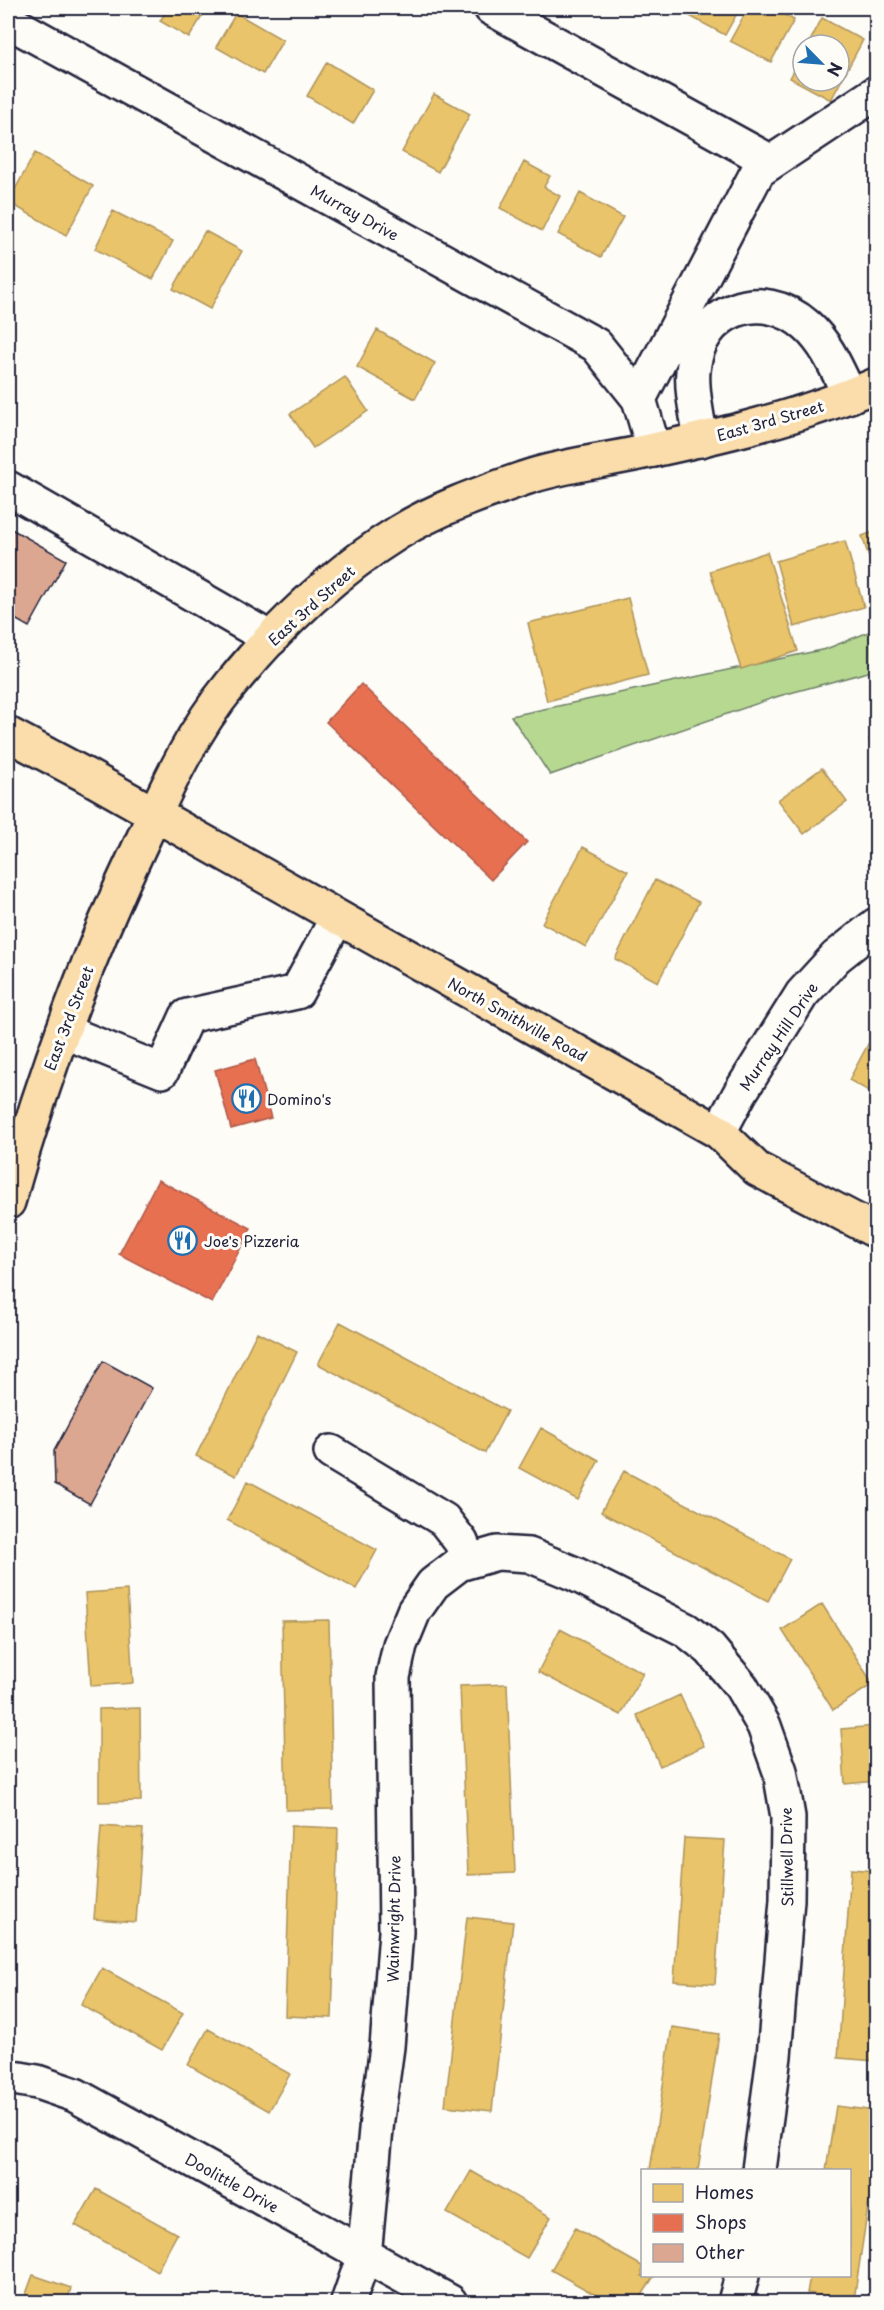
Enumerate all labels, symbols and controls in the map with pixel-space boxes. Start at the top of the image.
north arrow [791,33,851,93]
text: N [822,59,849,81]
street label: Murray Drive [307,178,403,246]
street label: East 3rd Street [714,394,826,446]
street label: East 3rd Street [262,560,360,650]
street label: East 3rd Street [38,962,98,1074]
street label: North Smithville Road [444,971,592,1067]
street label: Murray Hill Drive [733,977,823,1095]
restaurant icon: Domino's [230,1082,262,1114]
place label: Domino's [267,1087,332,1110]
restaurant icon: Joe's Pizzeria [167,1224,199,1256]
place label: Joe's Pizzeria [204,1229,300,1252]
street label: Stillwell Drive [774,1807,798,1907]
street label: Wainwright Drive [380,1855,406,1983]
street label: Doolittle Drive [181,2147,283,2217]
legend [641,2169,851,2277]
text: Homes [695,2178,753,2205]
text: Shops [695,2208,746,2235]
text: Other [695,2238,745,2265]

